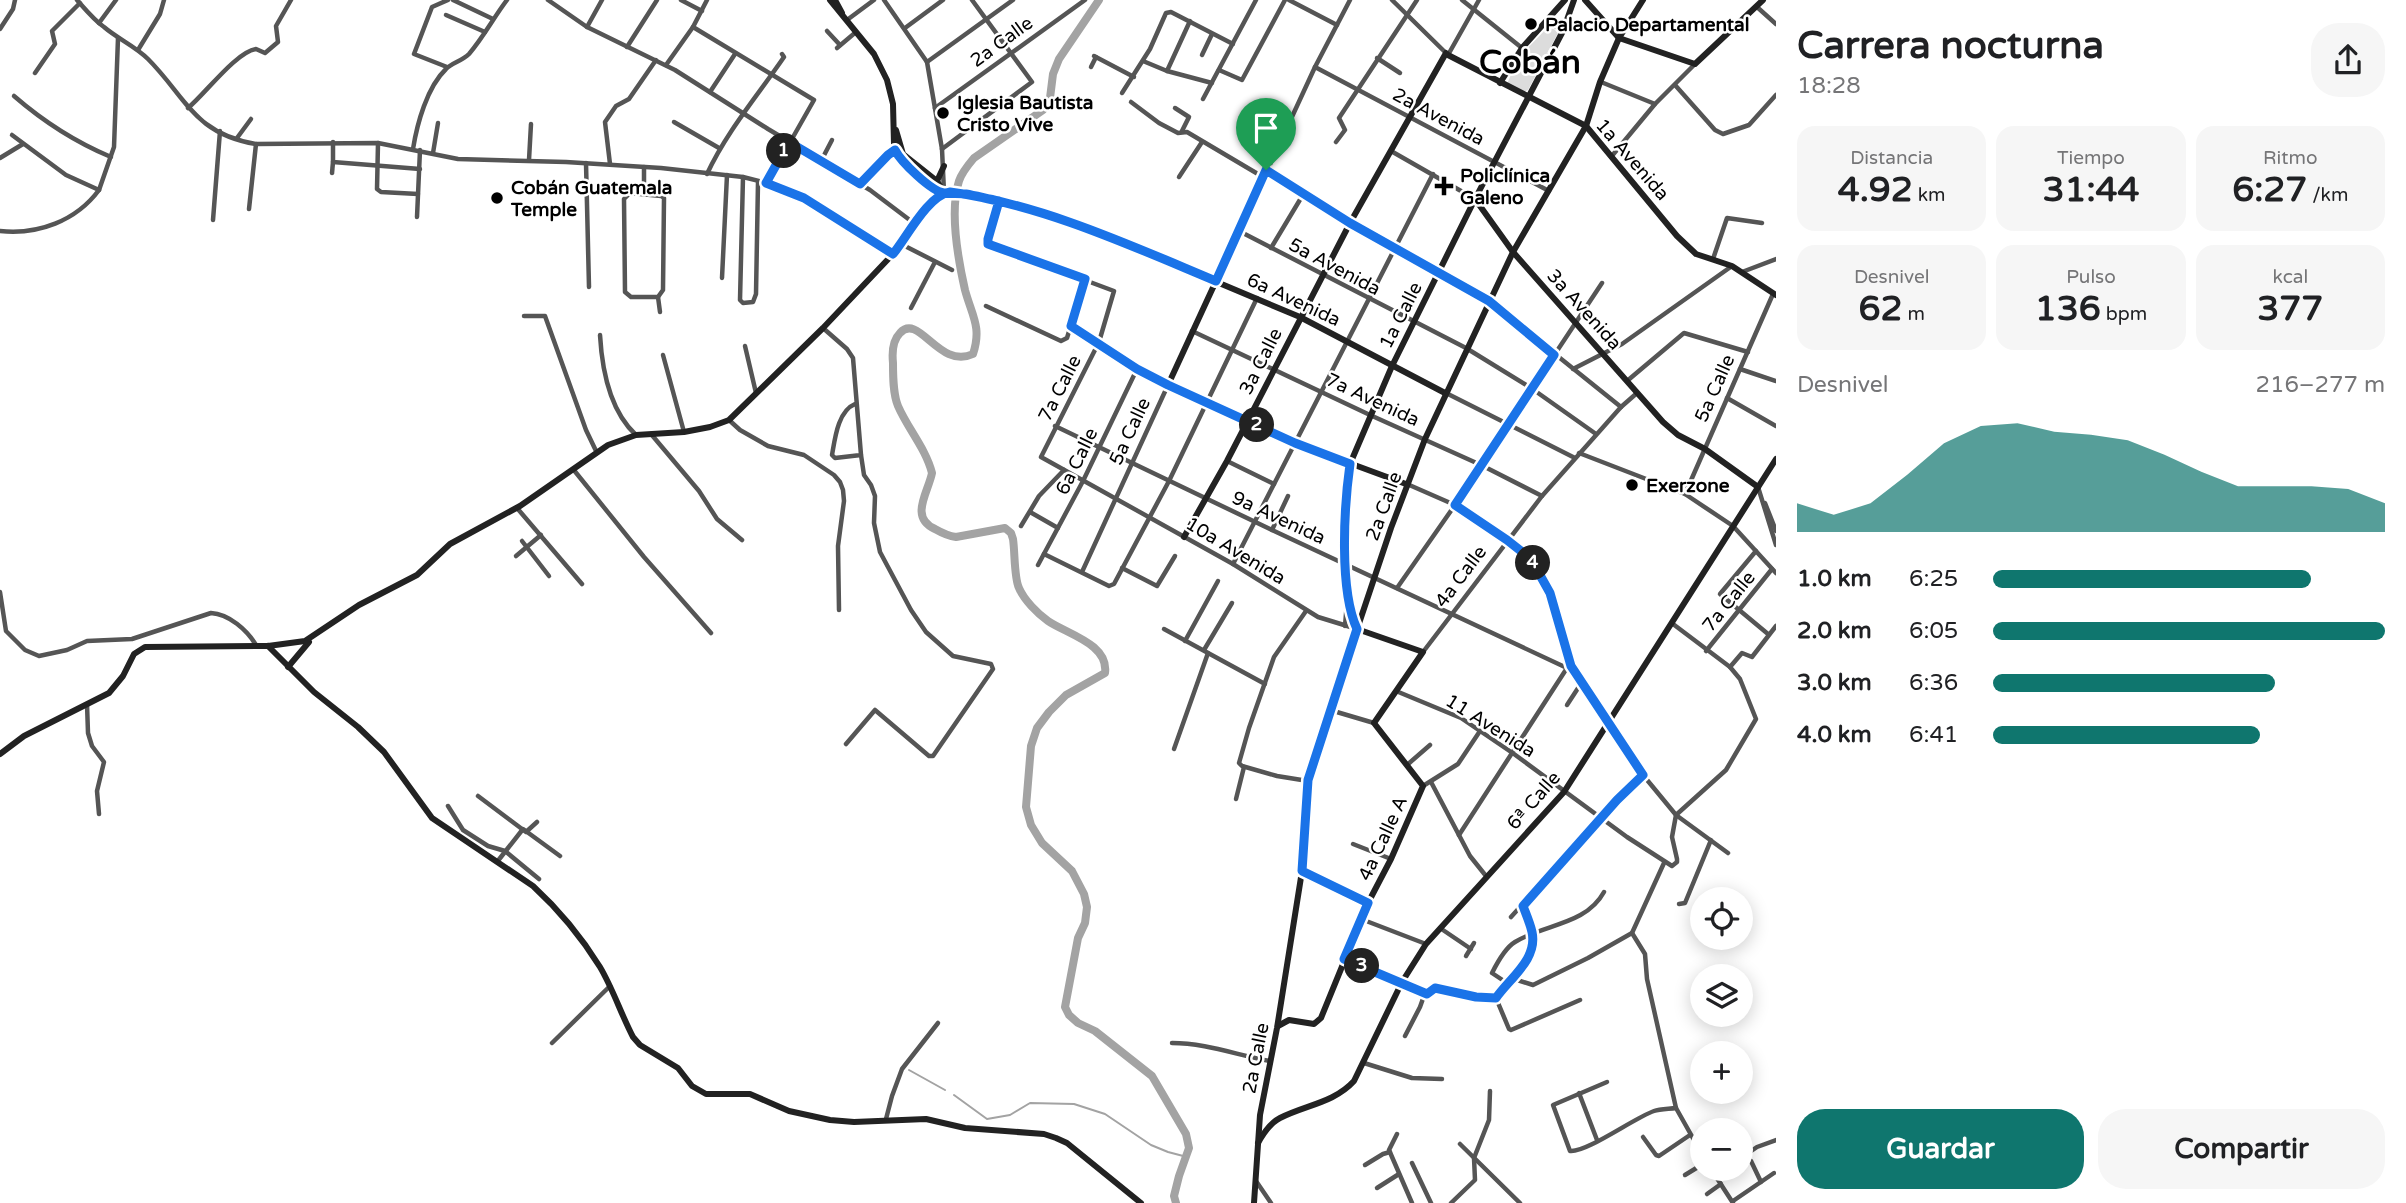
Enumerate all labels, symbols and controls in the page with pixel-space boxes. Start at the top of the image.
street label: 2a Calle [966,12,1037,72]
place label: Palacio Departamental [1545,14,1749,37]
marker: Palacio Departamental [1523,16,1539,32]
text: Carrera nocturna [1797,23,2104,69]
button: share [2311,23,2385,97]
district label: Cobán [1479,43,1581,82]
text: 18:28 [1797,72,1861,100]
street label: 2a Avenida [1389,84,1488,150]
place label: Iglesia Bautista Cristo Vive [957,92,1093,136]
pin [1236,98,1296,170]
marker: Iglesia Bautista Cristo Vive [935,105,951,121]
icon: arrive [1247,109,1285,147]
street label: 1a Avenida [1591,114,1674,205]
pin: 1 [766,134,802,168]
text: 1 [778,139,789,161]
text: Distancia [1850,147,1933,169]
text: Tiempo [2057,147,2125,169]
text: Ritmo [2263,147,2318,169]
place label: Policlínica Galeno [1460,165,1550,209]
text: 4.92 [1838,169,1913,211]
text: 31:44 [2042,169,2140,211]
text: 6:27 [2232,169,2307,211]
marker: Policlínica Galeno [1434,176,1454,196]
place label: Cobán Guatemala Temple [510,177,672,222]
text: km [1913,184,1946,206]
text: /km [2307,184,2348,206]
marker: Cobán Guatemala Temple [489,190,505,206]
street label: 5a Avenida [1285,234,1384,300]
street label: 3a Avenida [1542,265,1626,354]
text: Desnivel [1854,266,1929,288]
text: Pulso [2066,266,2116,288]
text: kcal [2272,266,2308,288]
street label: 6a Avenida [1243,269,1344,331]
street label: 1a Calle [1375,279,1427,352]
text: 62 [1858,288,1902,330]
text: 136 [2035,288,2101,330]
text: 377 [2257,288,2323,330]
text: m [1902,303,1925,325]
text: bpm [2101,303,2147,325]
street label: 3a Calle [1235,325,1287,398]
street label: 5a Calle [1690,351,1740,426]
street label: 7a Calle [1034,352,1086,425]
street label: 7a Avenida [1322,369,1423,431]
text: Desnivel [1797,371,1888,399]
text: 216–277 m [2256,371,2385,399]
street label: 5a Calle [1105,394,1155,469]
pin: 2 [1240,408,1274,442]
text: 2 [1251,413,1262,435]
street label: 6a Calle [1051,424,1102,498]
street label: 2a Calle [1361,469,1407,544]
place label: Exerzone [1646,475,1730,497]
marker: Exerzone [1624,477,1640,493]
street label: 9a Avenida [1228,487,1329,549]
street label: 10a Avenida [1182,512,1289,589]
street label: 4a Calle [1430,541,1491,612]
pin: 4 [1516,546,1550,580]
text: 4 [1527,551,1538,573]
text: 1.0 km [1797,565,1872,593]
text: 6:25 [1909,565,1958,593]
street label: 7a Calle [1698,567,1760,636]
text: 2.0 km [1797,617,1872,645]
text: 6:05 [1909,617,1958,645]
text: 3.0 km [1797,669,1872,697]
text: 6:36 [1909,669,1958,697]
street label: 11 Avenida [1441,690,1540,762]
text: 4.0 km [1797,721,1872,749]
text: 6:41 [1909,721,1958,749]
street label: 6ª Calle [1502,767,1565,834]
street label: 4a Calle A [1354,793,1412,884]
map controls [1690,887,1753,1181]
button: locate [1690,887,1753,950]
pin: 3 [1344,948,1380,984]
text: 3 [1356,954,1367,976]
button: layers [1690,964,1753,1027]
street label: 2a Calle [1238,1021,1274,1095]
button: + [1690,1041,1753,1104]
button: Guardar [1797,1109,2084,1189]
button: Compartir [2098,1109,2385,1189]
button: − [1690,1118,1753,1181]

